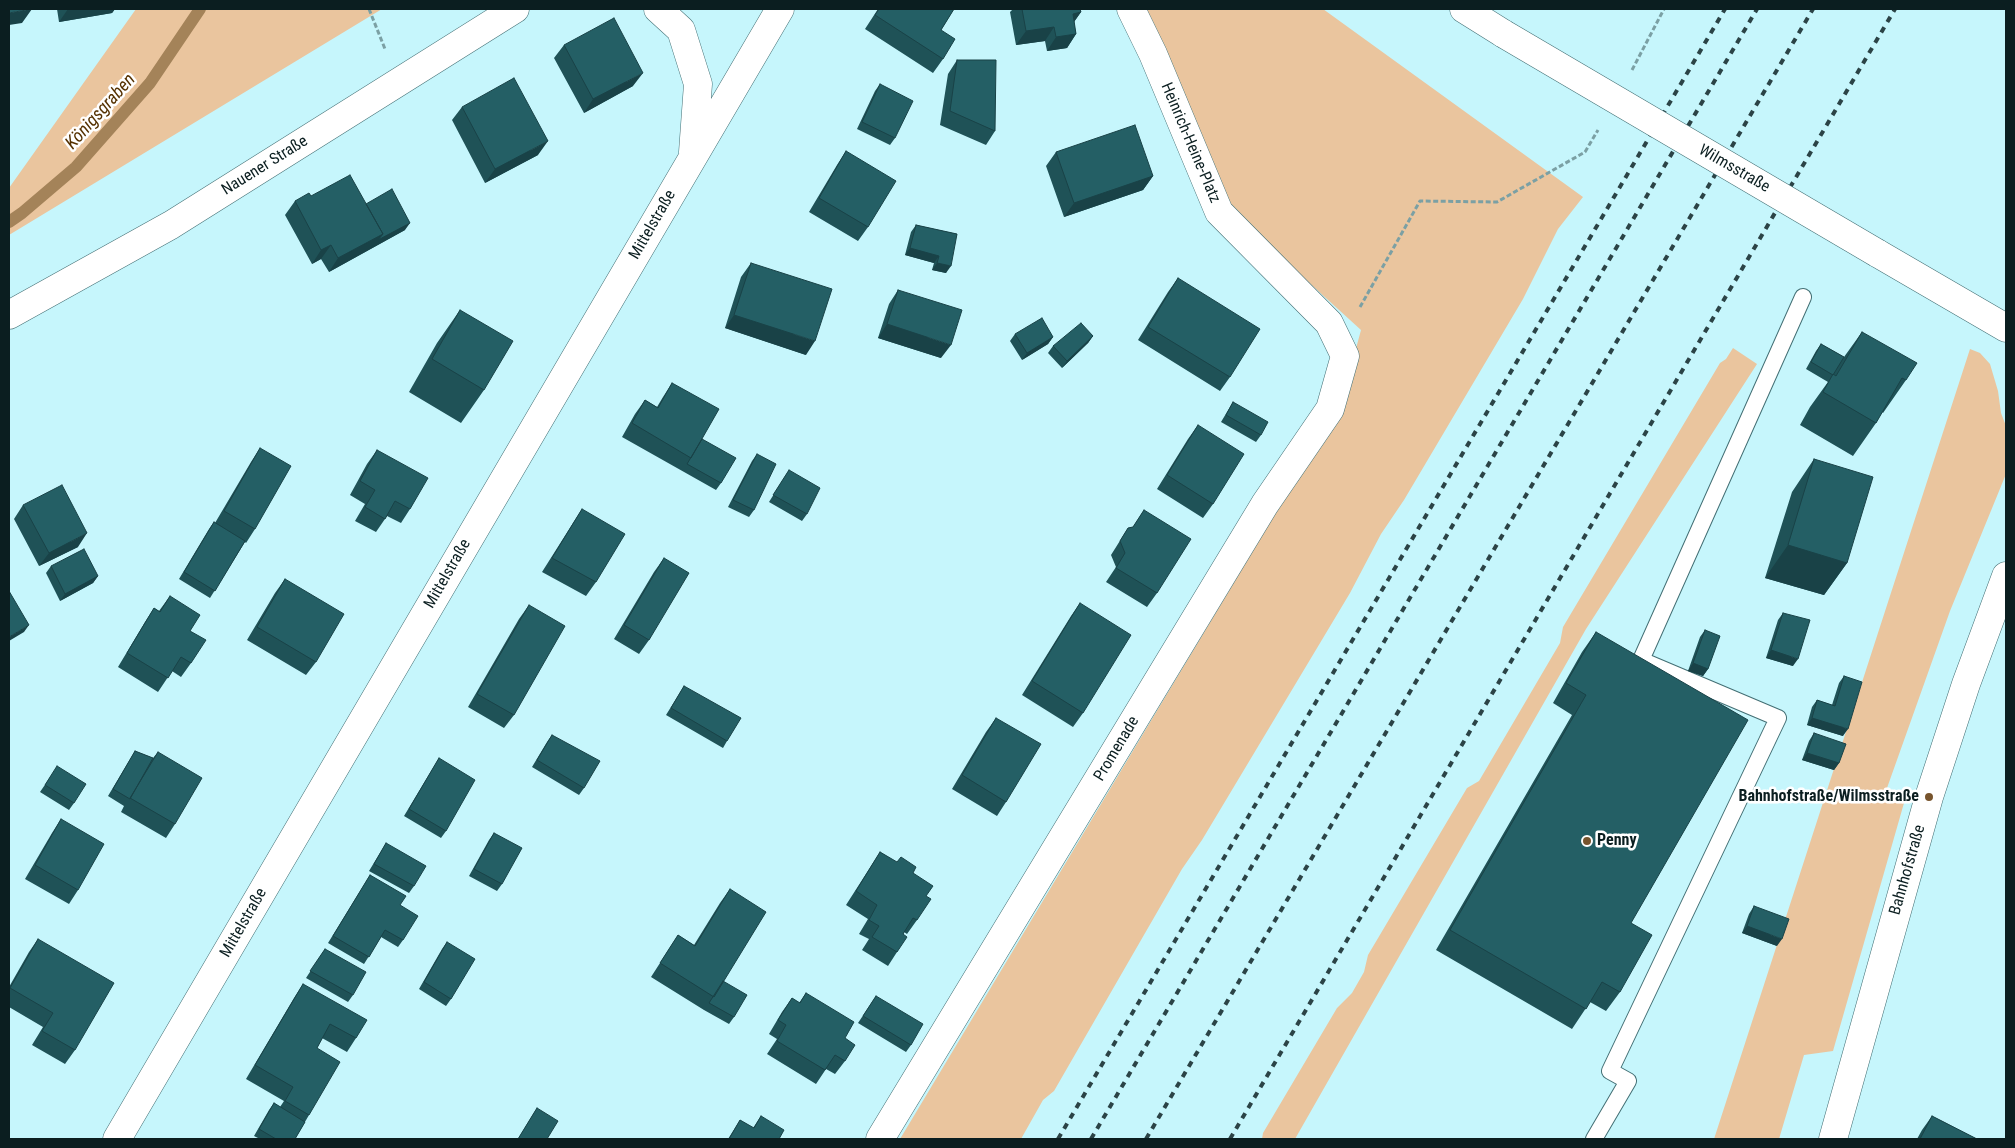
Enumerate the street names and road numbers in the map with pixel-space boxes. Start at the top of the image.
street label: Heinrich-Heine-Platz [1156,80,1224,206]
street label: Nauener Straße [218,132,312,200]
street label: Wilmsstraße [1695,141,1773,197]
street label: Mittelstraße [626,187,680,263]
street label: Mittelstraße [421,536,475,612]
street label: Promenade [1090,713,1144,785]
street label: Bahnhofstraße [1886,823,1930,917]
street label: Mittelstraße [217,885,271,961]

